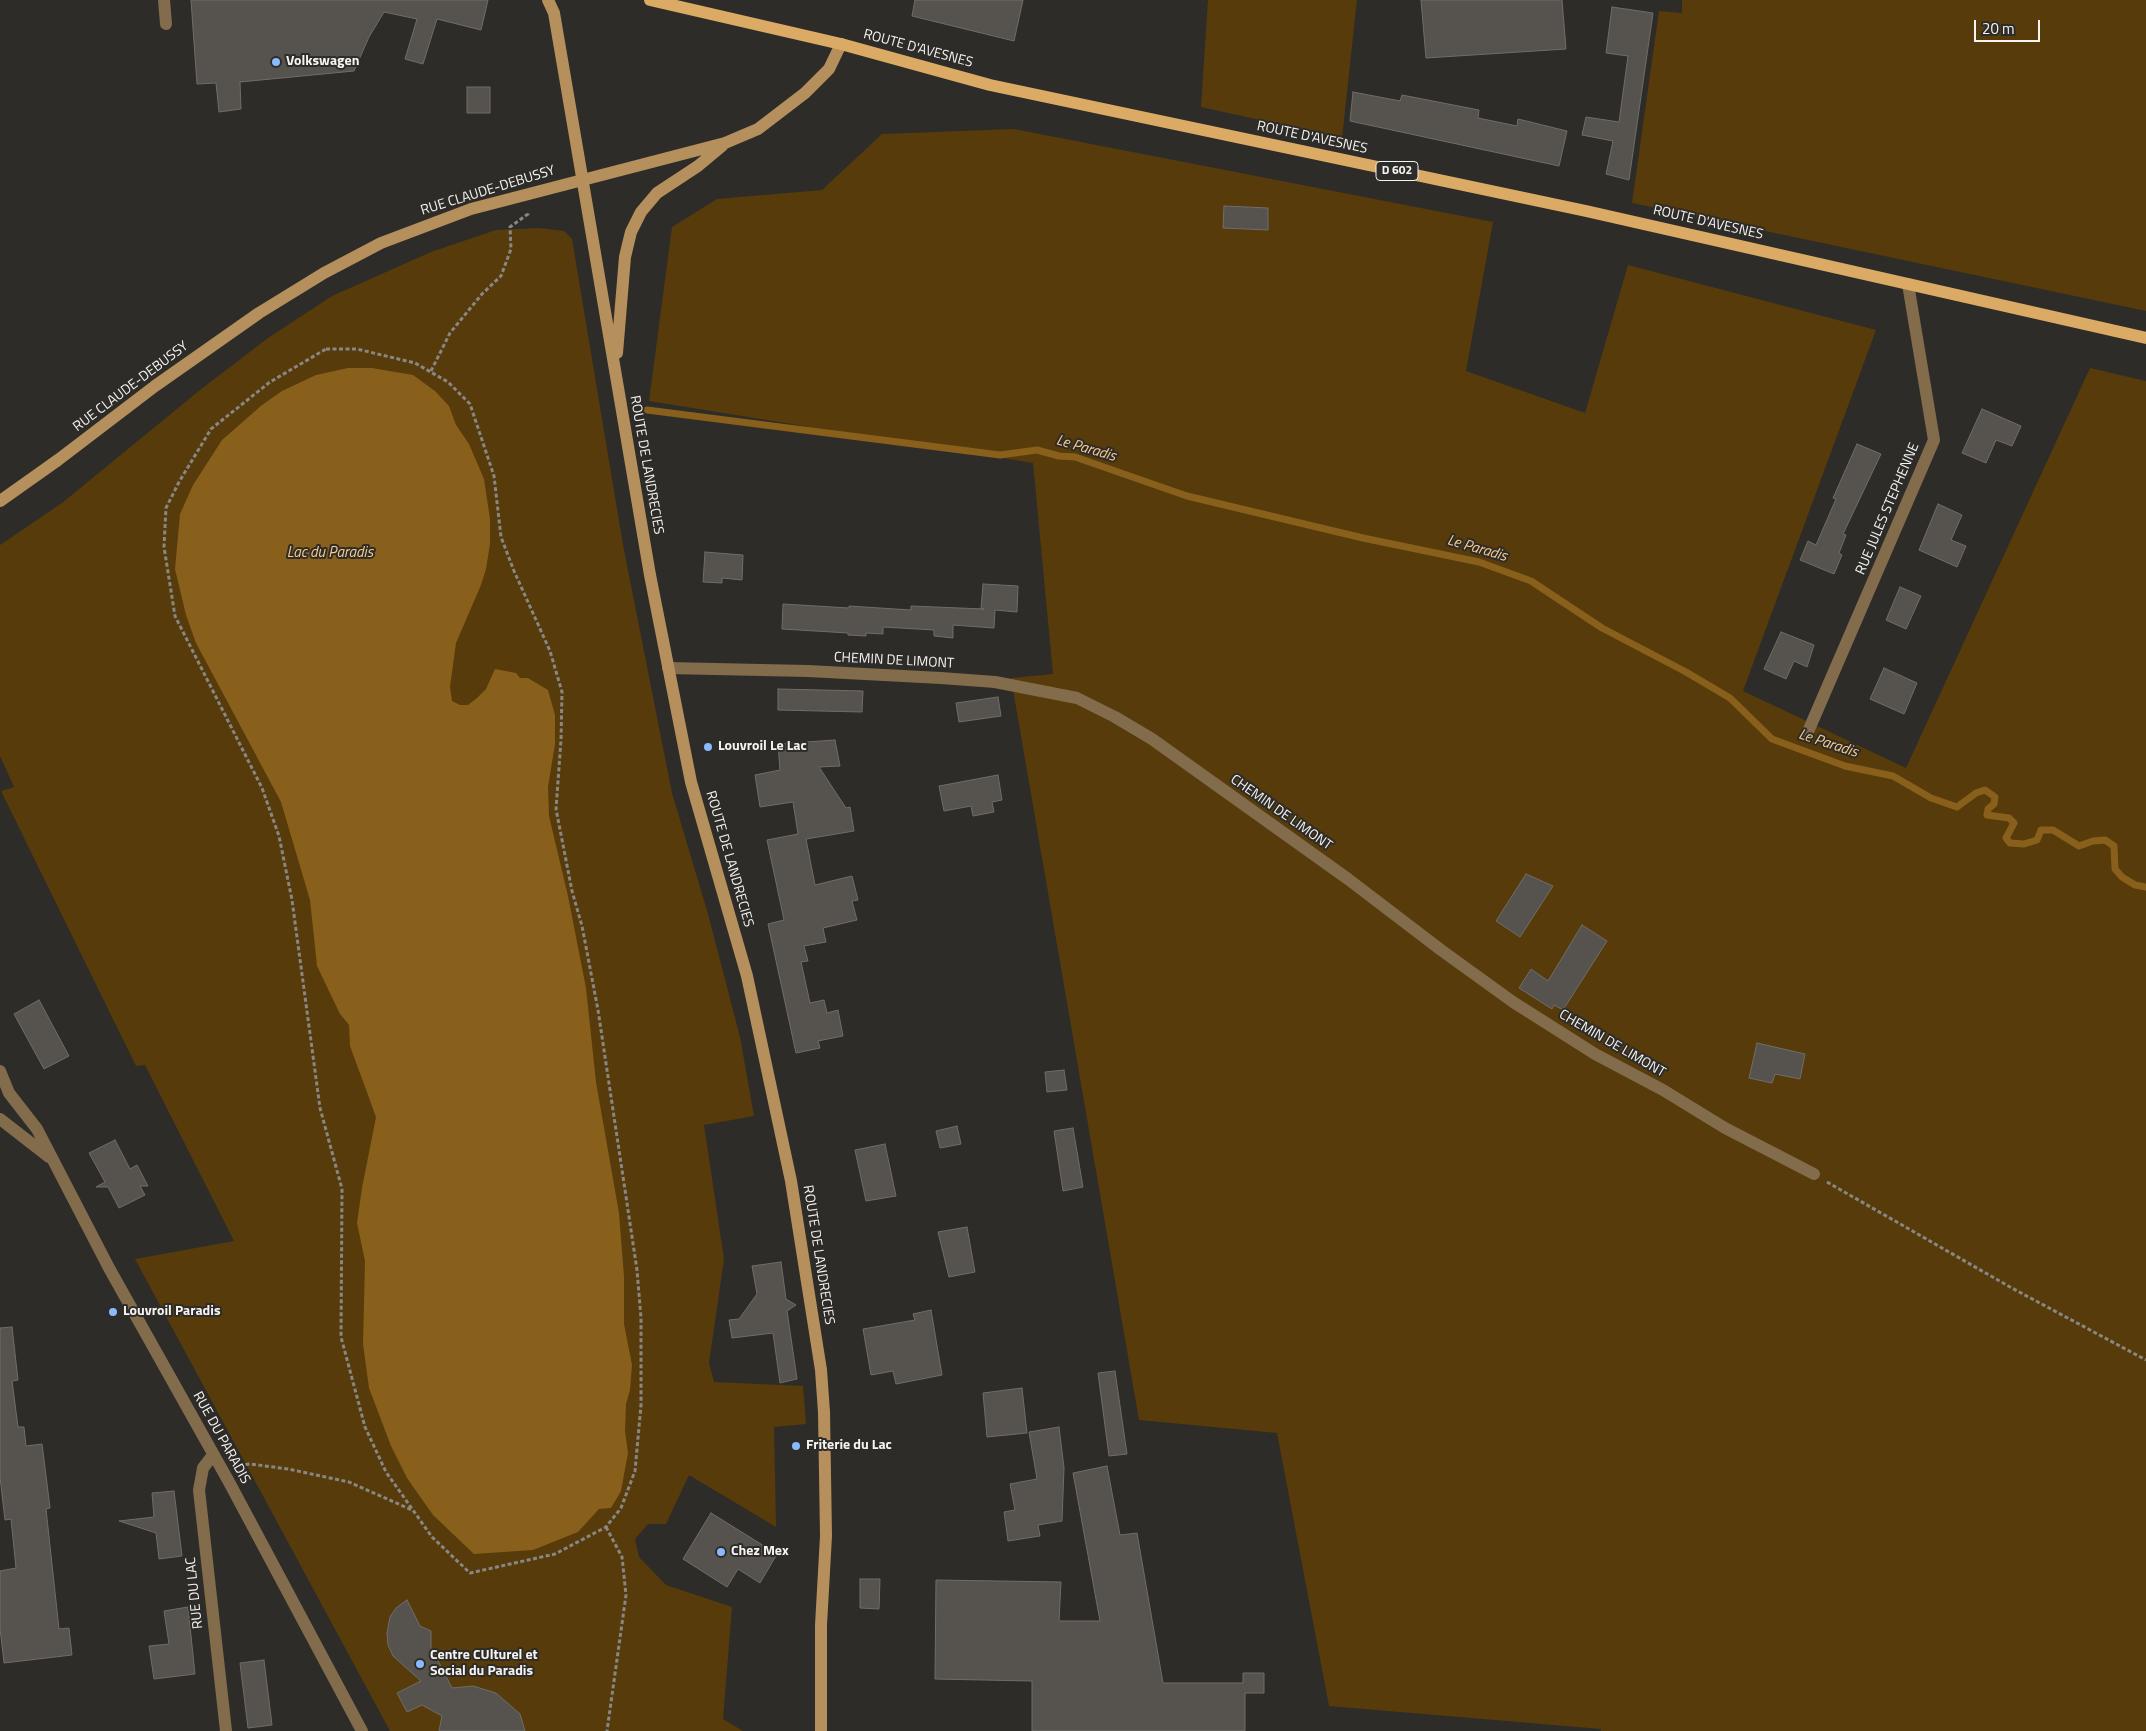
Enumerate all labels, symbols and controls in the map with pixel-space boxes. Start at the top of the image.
scale bar [1976,10,2042,42]
text: 20 m [1982,17,2015,40]
street label: ROUTE D'AVESNES [861,26,975,72]
place label: Volkswagen [286,54,359,70]
marker: Volkswagen [270,56,282,68]
street label: ROUTE D'AVESNES [1255,118,1369,158]
road number: D 602 [1376,162,1418,180]
street label: RUE CLAUDE-DEBUSSY [419,163,557,219]
street label: ROUTE D'AVESNES [1651,202,1765,244]
street label: RUE CLAUDE-DEBUSSY [70,338,192,436]
street label: ROUTE DE LANDRECIES [625,394,667,536]
water label: Le Paradis [1054,432,1118,466]
street label: RUE JULES STEPHENNE [1853,441,1923,577]
water label: Le Paradis [1445,532,1509,566]
water label: Lac du Paradis [287,544,373,562]
street label: CHEMIN DE LIMONT [833,649,955,673]
water label: Le Paradis [1796,726,1860,762]
place label: Louvroil Le Lac [718,739,807,755]
marker: Louvroil Le Lac [702,741,714,753]
street label: CHEMIN DE LIMONT [1227,772,1335,854]
street label: ROUTE DE LANDRECIES [701,789,757,929]
street label: CHEMIN DE LIMONT [1556,1007,1668,1081]
street label: ROUTE DE LANDRECIES [799,1184,837,1326]
place label: Louvroil Paradis [123,1304,220,1320]
marker: Louvroil Paradis [107,1306,119,1318]
street label: RUE DU PARADIS [189,1389,253,1487]
place label: Friterie du Lac [806,1438,892,1454]
marker: Friterie du Lac [790,1440,802,1452]
place label: Chez Mex [731,1544,789,1560]
marker: Chez Mex [715,1546,727,1558]
street label: RUE DU LAC [183,1556,207,1630]
place label: Centre CUlturel et Social du Paradis [430,1648,538,1680]
marker: Centre CUlturel et Social du Paradis [414,1658,426,1670]

